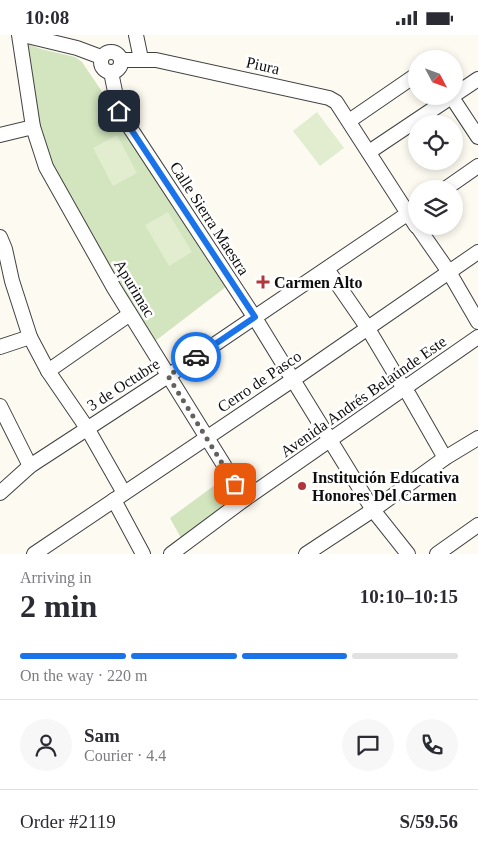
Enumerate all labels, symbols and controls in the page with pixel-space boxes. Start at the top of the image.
text: 10:08 [25,7,69,28]
north arrow [408,50,462,105]
map controls [408,50,463,235]
street label: Piura [245,53,281,78]
pin [98,90,140,132]
icon: home [105,97,133,125]
button: locate [408,115,463,170]
street label: Calle Sierra Maestra [167,159,253,278]
button: layers [408,180,463,235]
street label: Apurimac [110,256,158,321]
place label: Carmen Alto [274,274,362,291]
marker: Carmen Alto [256,275,270,289]
courier [171,332,221,382]
street label: Avenida Andrés Belaúnde Este [277,333,449,460]
icon: car [182,343,210,371]
street label: Cerro de Pasco [214,347,304,416]
street label: 3 de Octubre [84,355,163,414]
pin [214,463,256,505]
place label: Institución Educativa Honores Del Carmen [312,469,459,504]
icon: bag [221,470,249,498]
marker: Institución Educativa Honores Del Carmen [296,480,308,492]
text: Arriving in [20,569,92,586]
text: 10:10–10:15 [360,586,458,607]
text: 2 min [20,588,97,624]
text: On the way · 220 m [20,667,148,684]
button: person [20,719,72,771]
button: chat [342,719,394,771]
button: phone [406,719,458,771]
text: Sam [84,725,120,746]
text: Courier · 4.4 [84,747,166,764]
text: Order #2119 [20,811,116,832]
text: S/59.56 [399,811,458,832]

